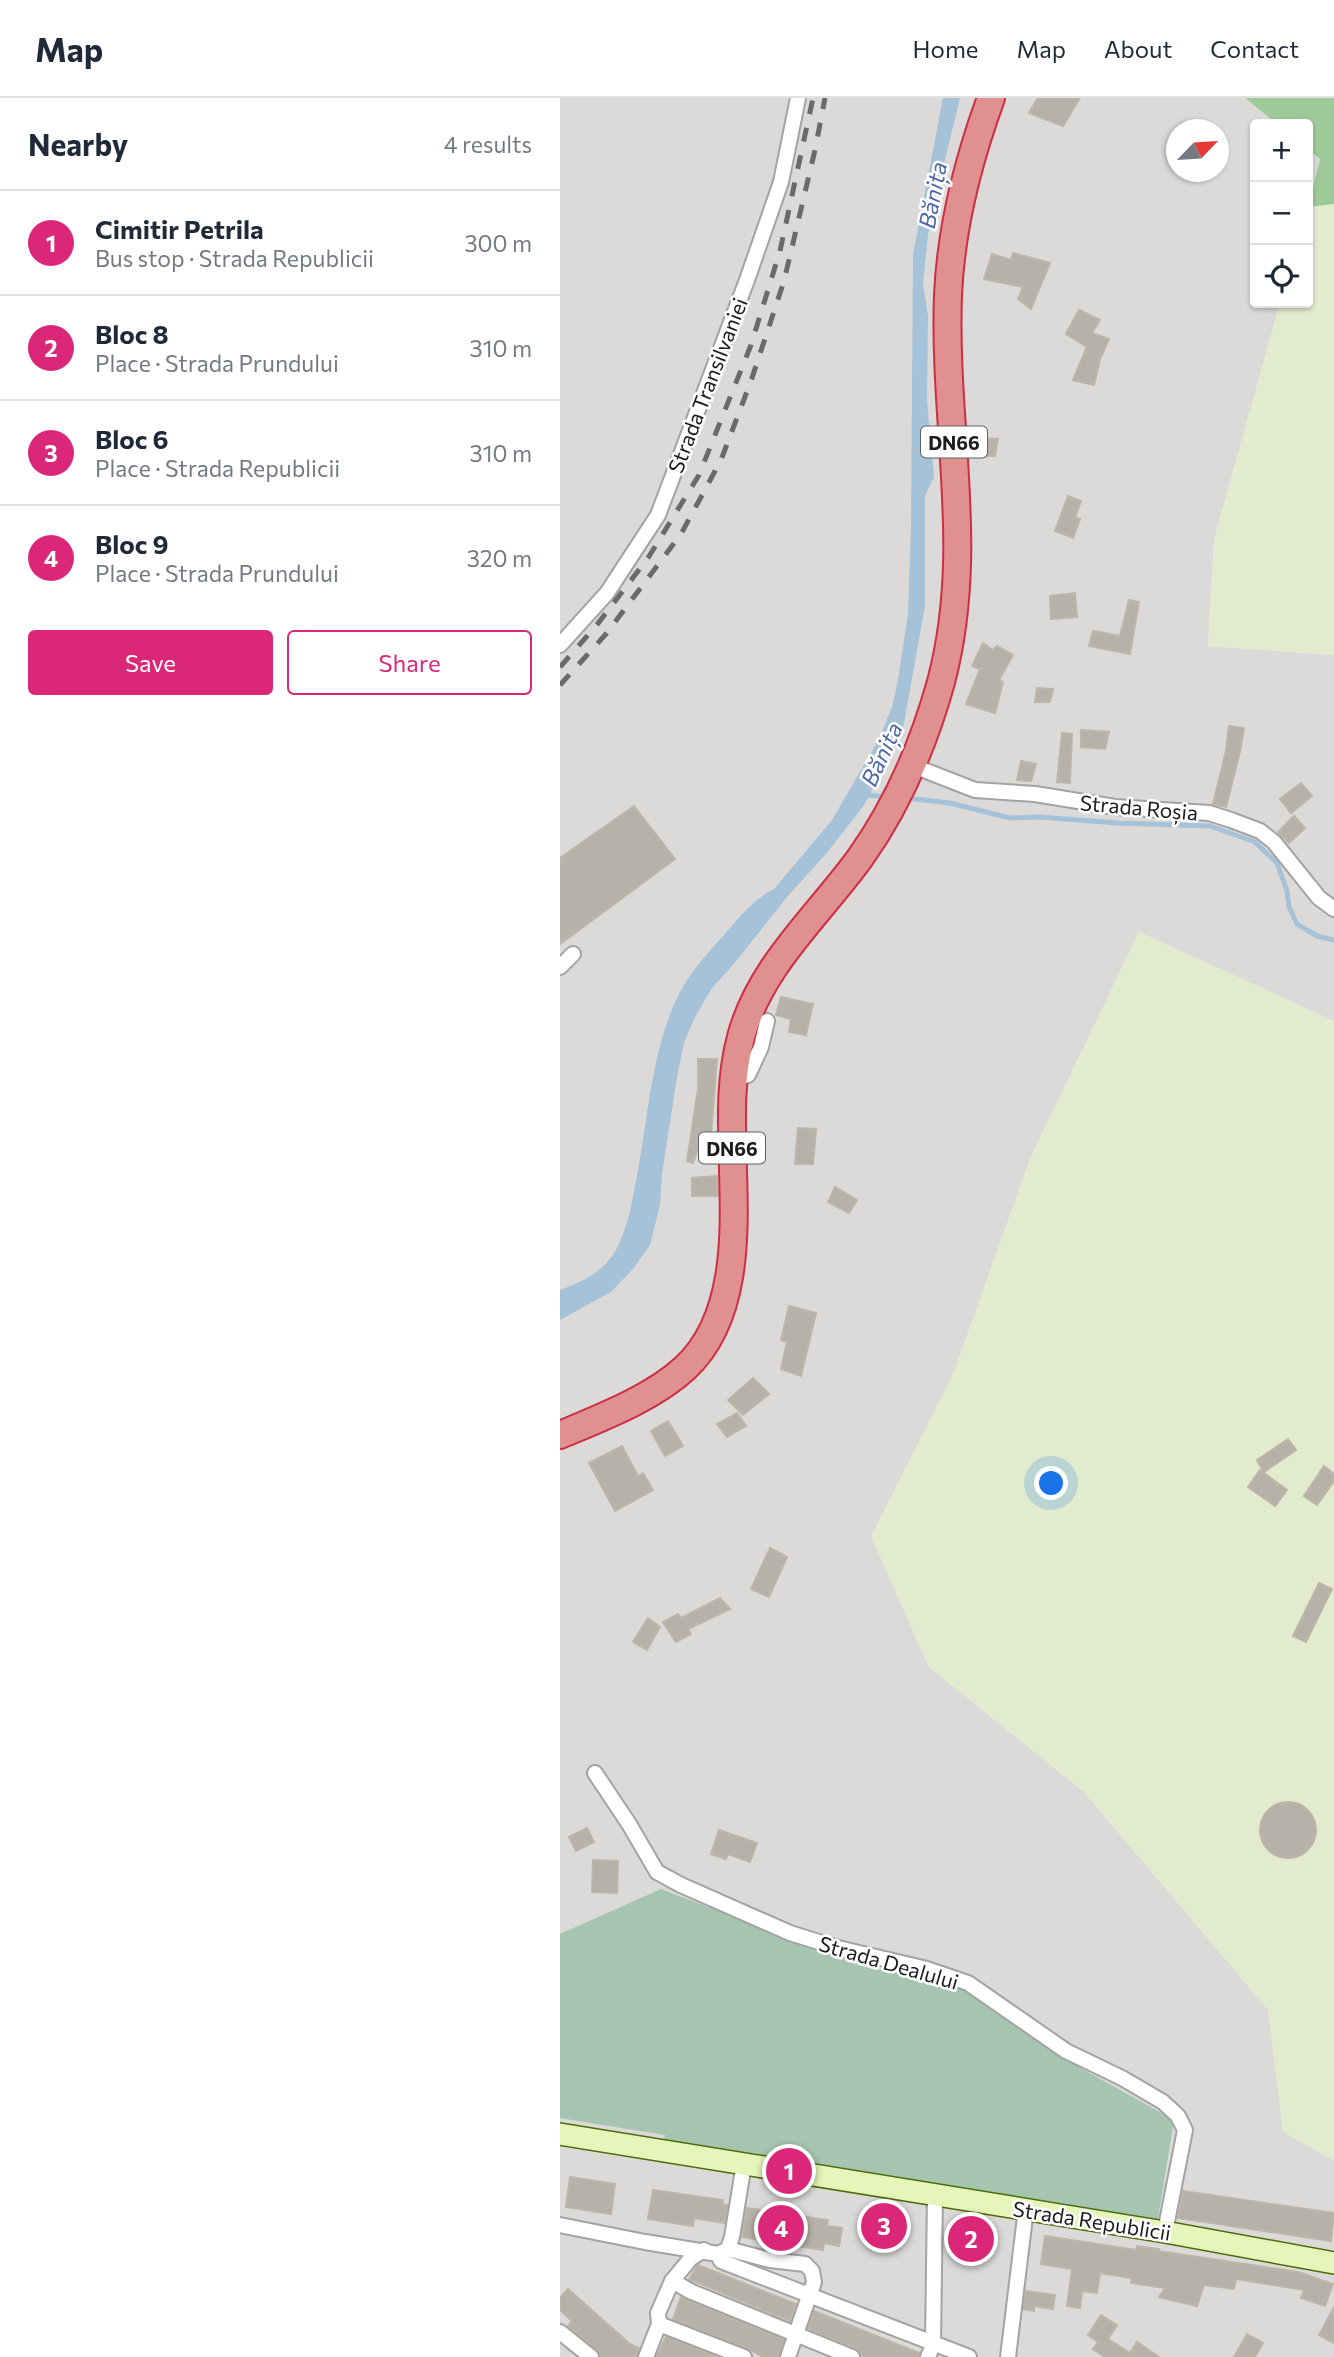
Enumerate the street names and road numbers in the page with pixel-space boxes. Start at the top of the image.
street label: Strada Transilvaniei [662,294,752,476]
road number: DN66 [921,426,987,458]
street label: Strada Roșia [1079,789,1199,827]
road number: DN66 [699,1132,765,1164]
street label: Strada Dealului [816,1930,962,1994]
street label: Strada Republicii [1011,2195,1173,2245]

